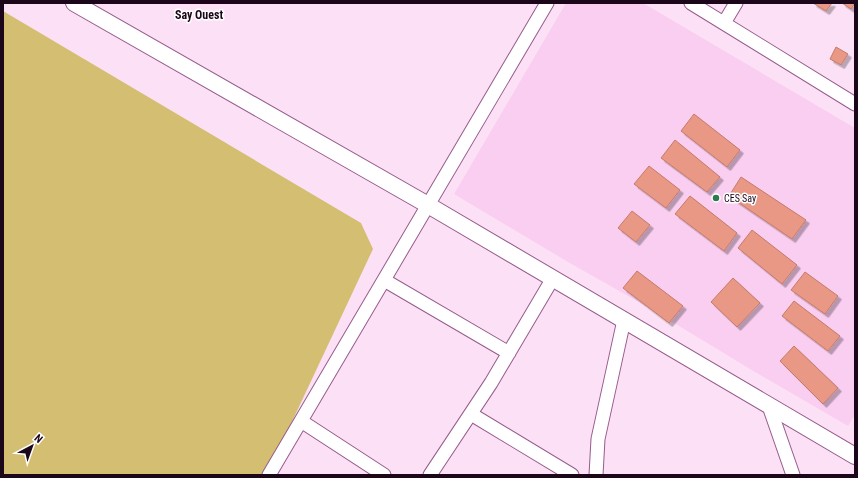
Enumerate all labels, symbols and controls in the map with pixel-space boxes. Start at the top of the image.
district label: Say Ouest [175,8,223,22]
marker: CES Say [711,193,721,203]
place label: CES Say [724,193,756,204]
north arrow [12,426,52,466]
text: N [31,432,45,446]

